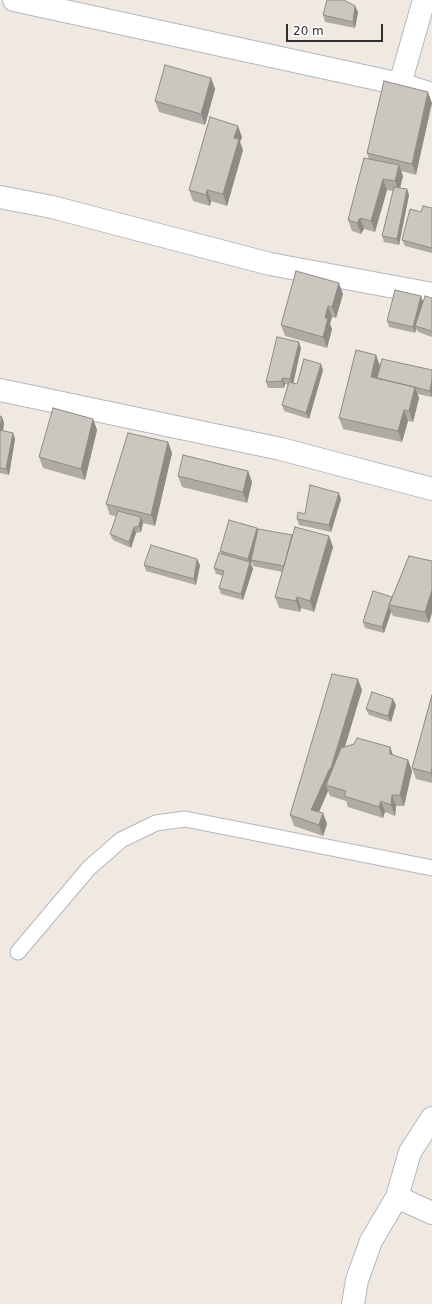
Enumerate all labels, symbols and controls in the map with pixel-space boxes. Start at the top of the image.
scale bar [288,16,385,42]
text: 20 m [293,24,324,38]

